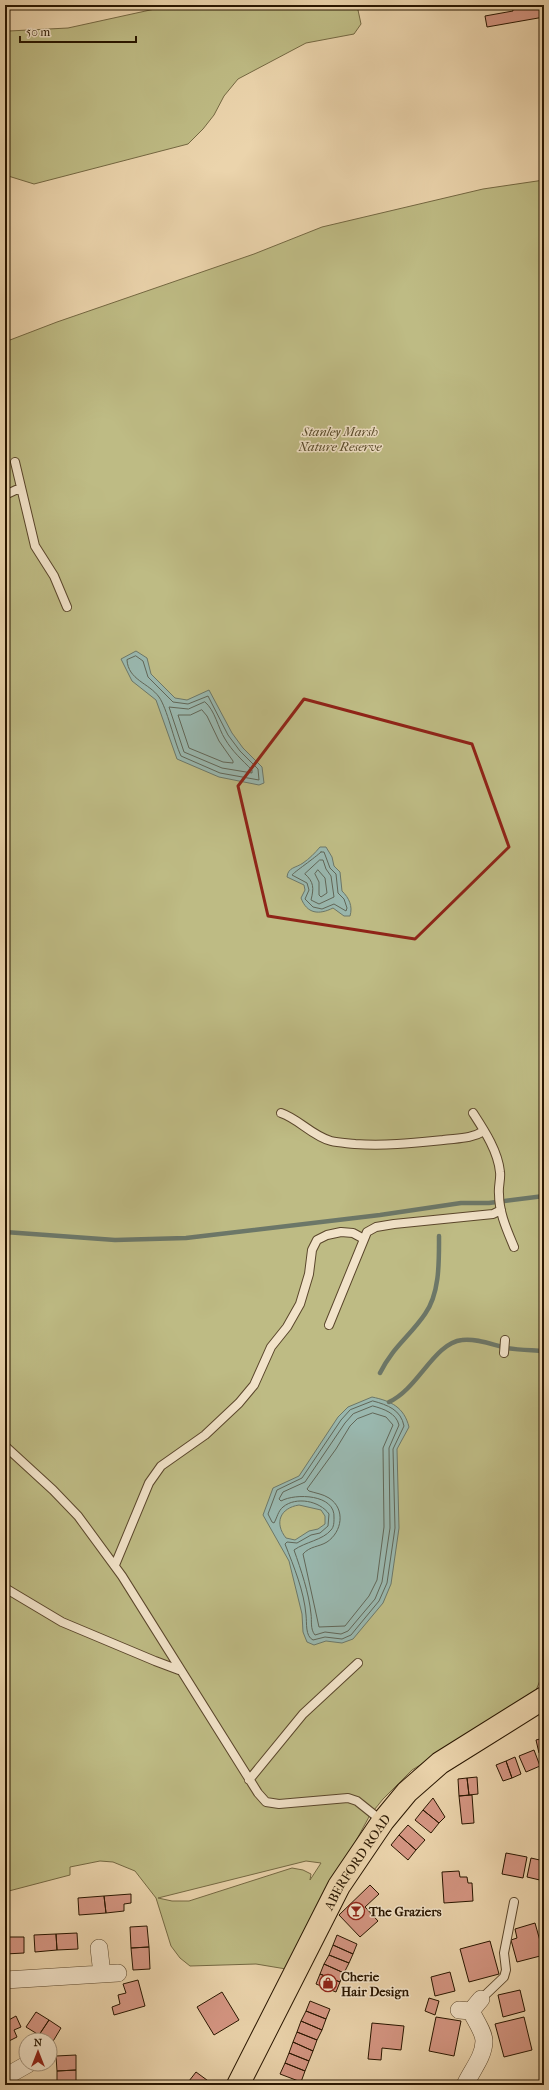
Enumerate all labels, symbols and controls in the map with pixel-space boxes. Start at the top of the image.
scale bar [20,18,136,44]
text: 50 m [26,25,50,39]
park label: Stanley Marsh Nature Reserve [298,424,382,454]
street label: ABERFORD ROAD [321,1811,394,1913]
bar icon: The Graziers [346,1901,366,1921]
place label: The Graziers [368,1904,442,1919]
place label: Cherie Hair Design [341,1969,409,2000]
shop icon: Cherie Hair Design [318,1973,338,1993]
north arrow [18,2032,58,2072]
text: N [34,2036,43,2049]

